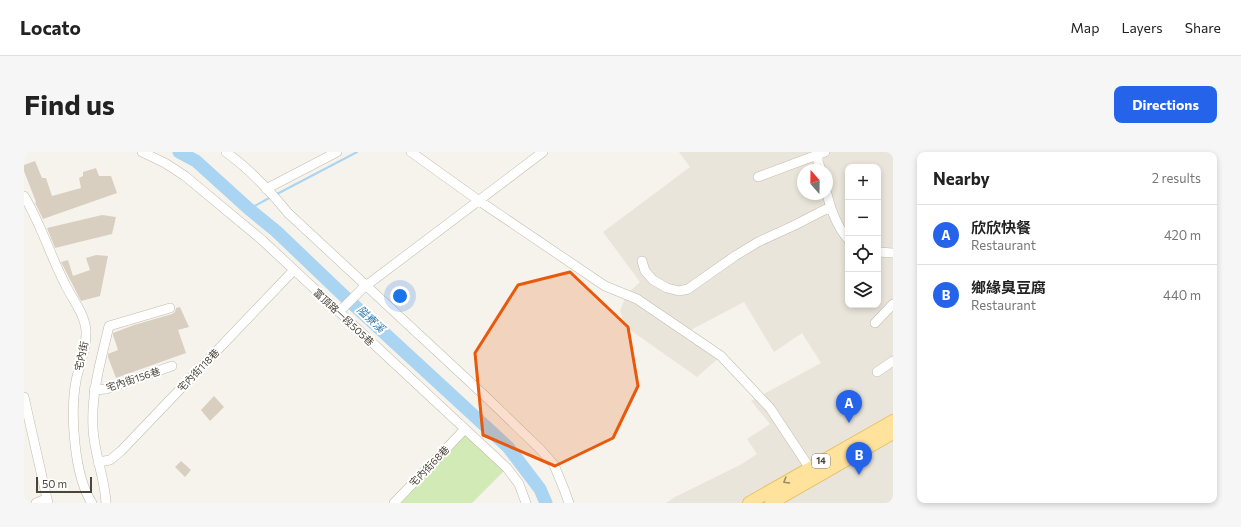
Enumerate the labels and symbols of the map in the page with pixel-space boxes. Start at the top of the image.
north arrow [797,164,833,200]
street label: 富頂路一段505巷 [311,286,377,348]
your location [390,286,410,306]
water label: 隘寮溪 [355,303,389,336]
street label: 宅內街 [72,340,90,372]
street label: 宅內街118巷 [175,346,221,394]
street label: 宅內街156巷 [104,365,162,393]
pin: A [836,390,862,423]
pin: B [846,442,872,475]
street label: 宅內街68巷 [407,443,451,489]
road number: 14 [812,454,830,468]
scale bar [36,475,92,494]
one-way arrow [783,477,790,484]

